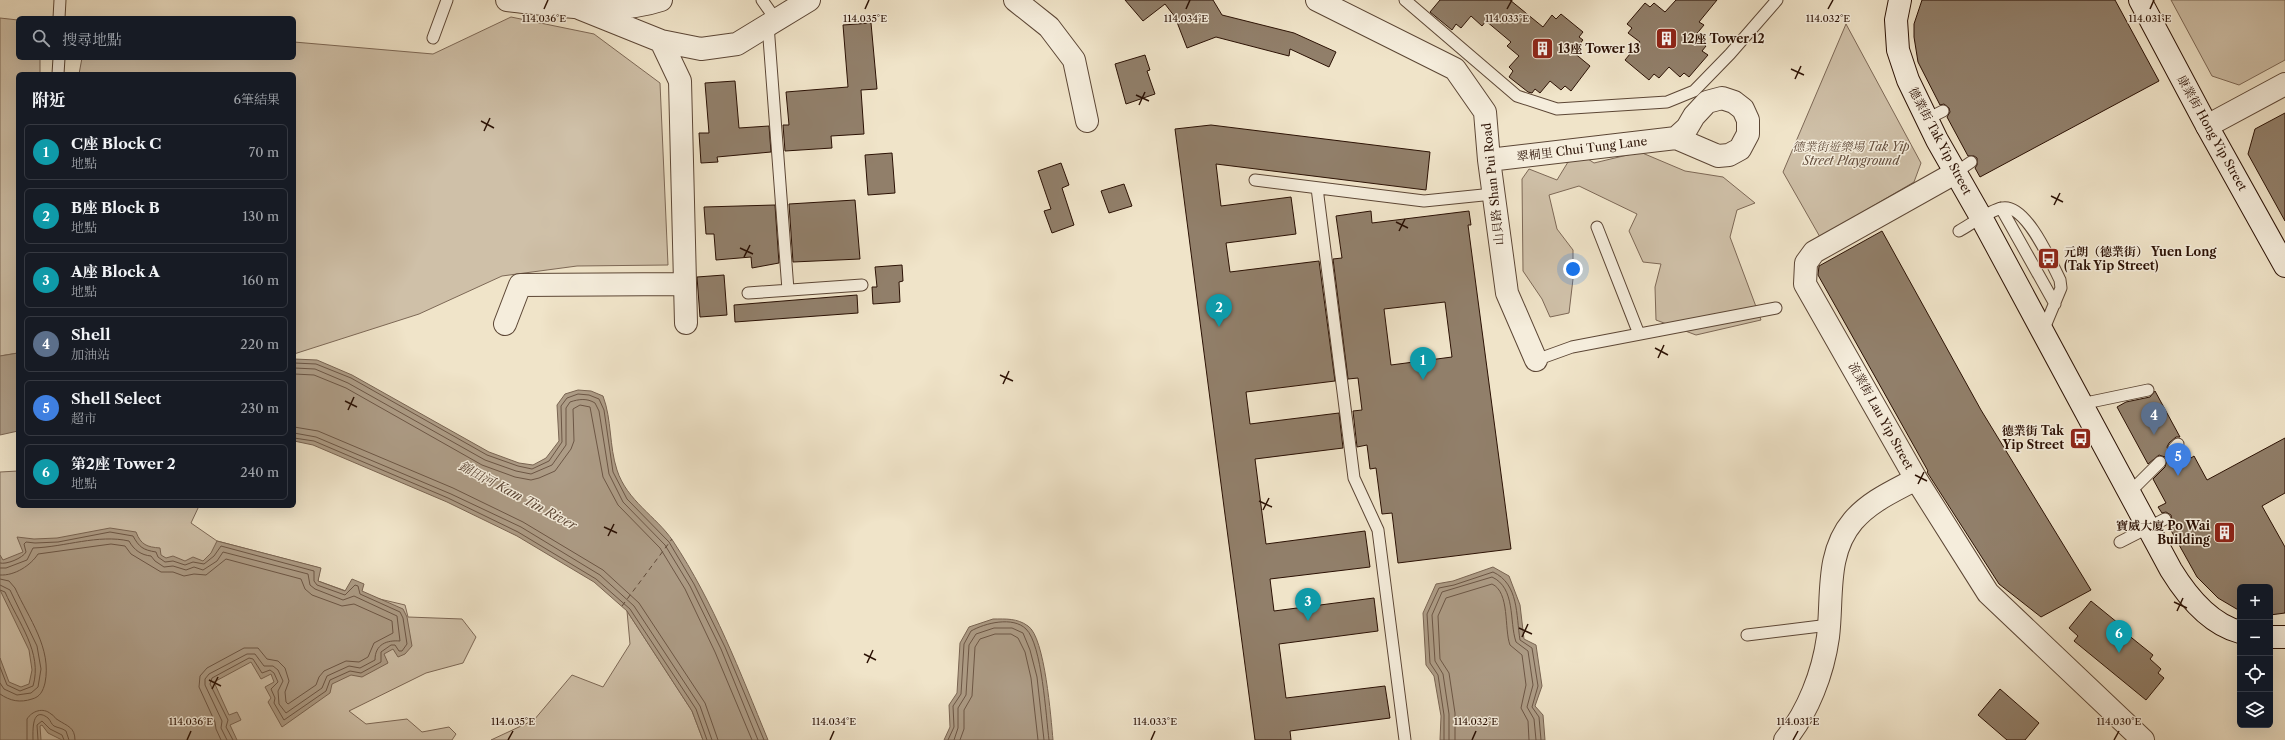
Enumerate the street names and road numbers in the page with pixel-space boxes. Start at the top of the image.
street label: 康業街 Hong Yip Street [2174,72,2251,194]
street label: 德業街 Tak Yip Street [1906,84,1975,198]
street label: 山貝路 Shan Pui Road [1479,122,1506,246]
street label: 翠桐里 Chui Tung Lane [1516,133,1648,164]
street label: 流業街 Lau Yip Street [1846,360,1918,473]

